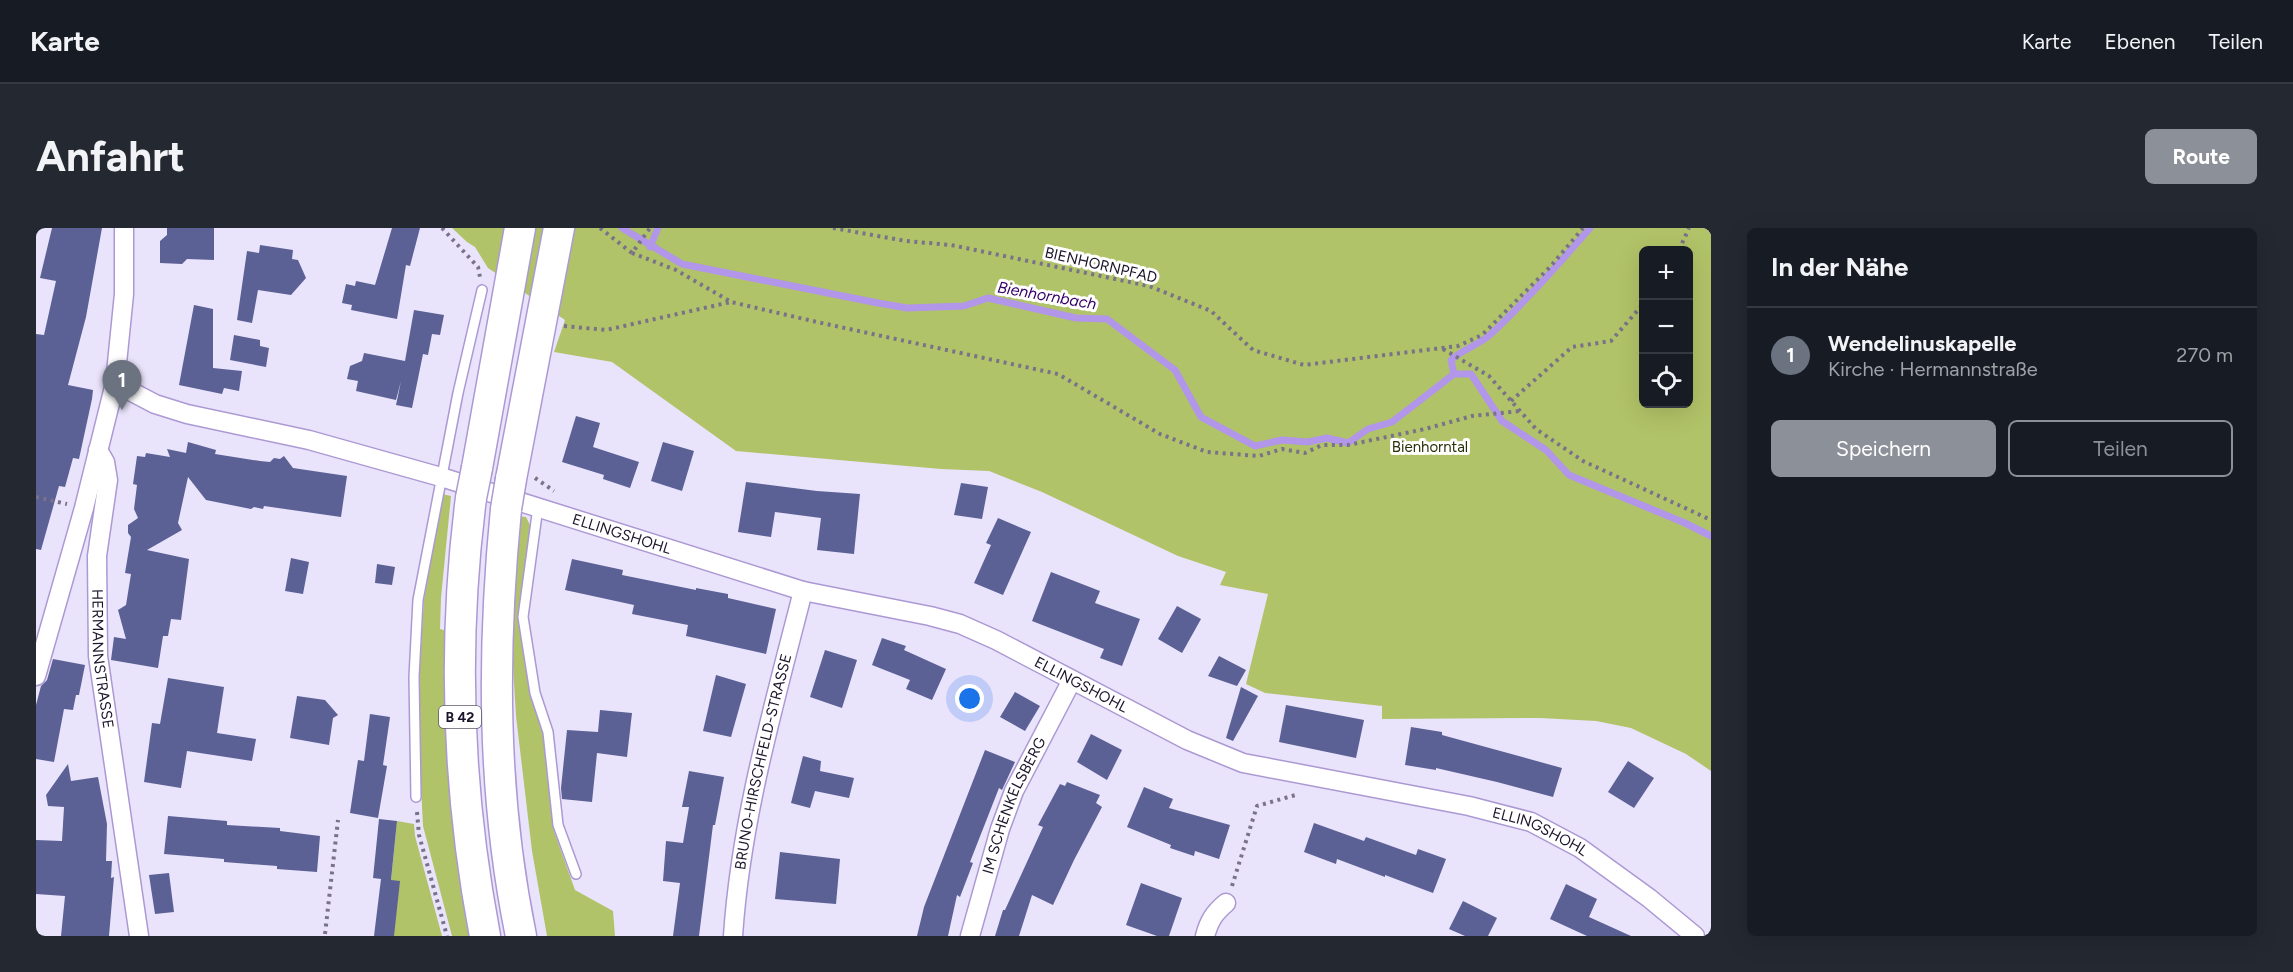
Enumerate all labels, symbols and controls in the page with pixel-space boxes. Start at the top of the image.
text: Karte [30,24,100,58]
text: Karte [2022,29,2071,54]
text: Ebenen [2104,29,2176,54]
text: Teilen [2209,29,2263,54]
button: Route [2145,129,2257,184]
text: Anfahrt [36,131,185,182]
street label: BIENHORNPFAD [1043,243,1159,287]
map controls [1639,246,1693,408]
button: + [1639,246,1693,300]
text: In der Nähe [1771,251,1908,283]
water label: Bienhornbach [996,277,1098,314]
button: − [1639,300,1693,354]
text: Wendelinuskapelle [1828,330,2017,357]
text: 1 [1786,343,1795,367]
text: 270 m [2176,343,2233,367]
button: locate [1639,354,1693,408]
text: Kirche · Hermannstraße [1828,357,2038,381]
pin: 1 [102,360,142,410]
button: Speichern [1771,420,1996,477]
button: Teilen [2008,420,2233,477]
park label: Bienhorntal [1392,438,1468,456]
street label: ELLINGSHOHL [570,510,674,558]
street label: HERMANNSTRASSE [88,589,117,730]
street label: BRUNO-HIRSCHFELD-STRASSE [731,652,795,871]
street label: ELLINGSHOHL [1031,653,1131,716]
your location [955,684,984,713]
road number: B 42 [439,706,481,728]
street label: IM SCHENKELSBERG [979,734,1050,876]
street label: ELLINGSHOHL [1490,803,1592,860]

